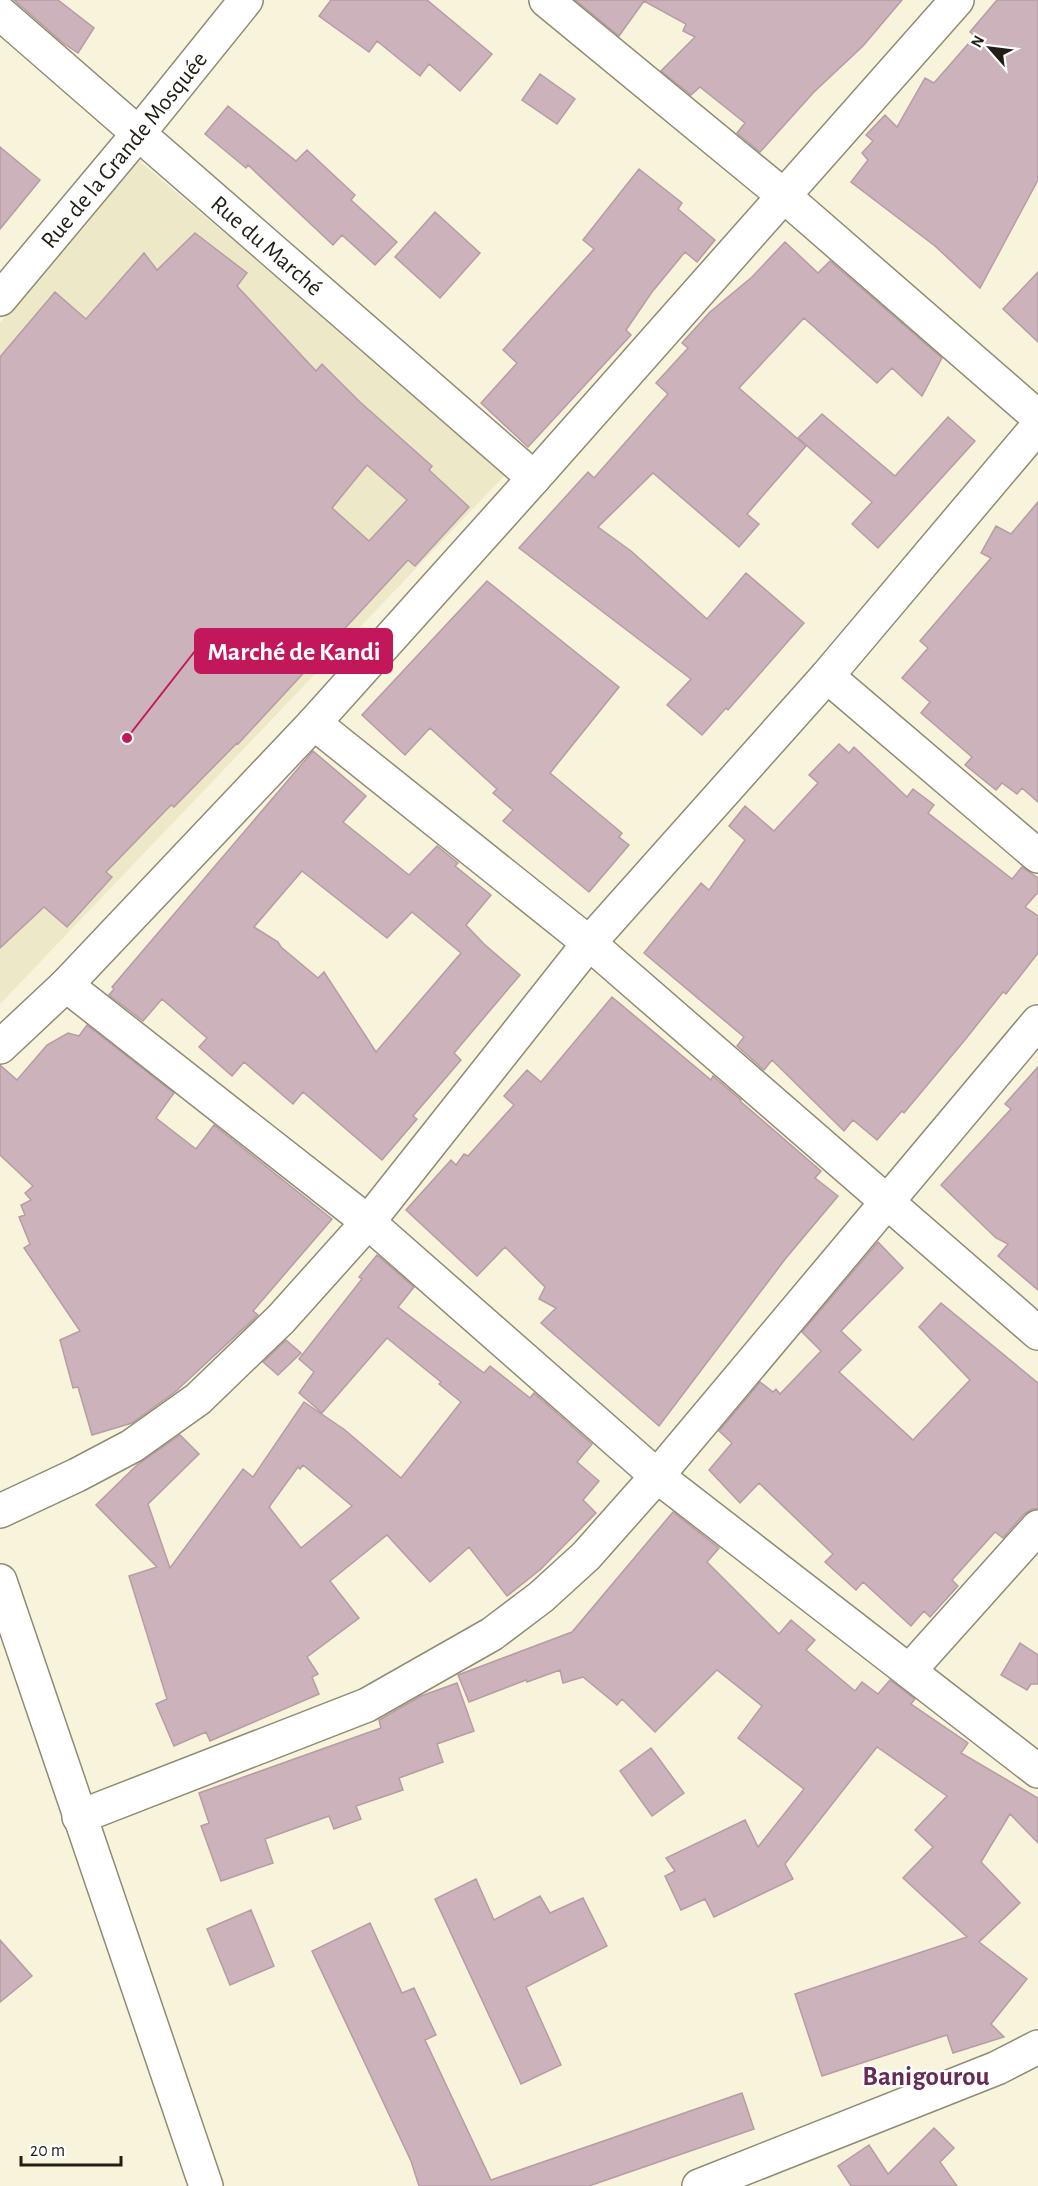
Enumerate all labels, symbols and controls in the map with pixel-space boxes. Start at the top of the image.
north arrow [960,18,1020,78]
text: N [968,33,987,50]
street label: Rue de la Grande Mosquée [37,48,212,253]
street label: Rue du Marché [206,192,327,301]
callout: Marché de Kandi [195,629,392,673]
text: Marché de Kandi [207,639,381,665]
district label: Banigourou [862,2063,990,2090]
scale bar [21,2129,122,2167]
text: 20 m [30,2142,65,2160]

